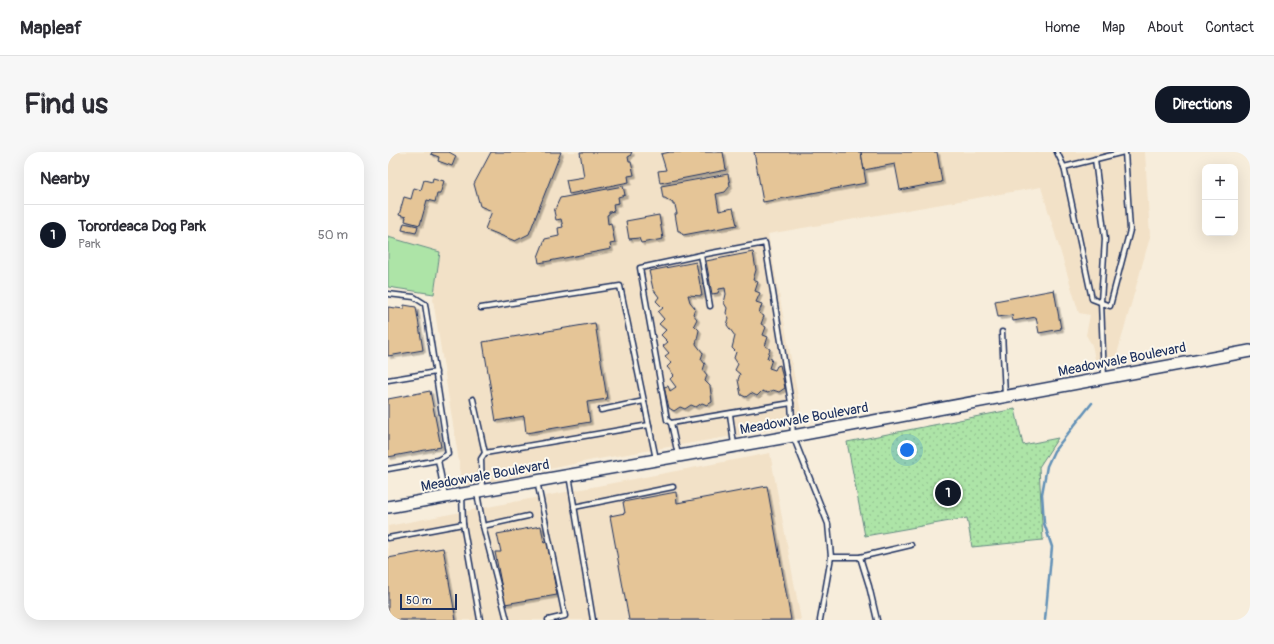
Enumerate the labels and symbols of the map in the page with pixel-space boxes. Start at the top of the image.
street label: Meadowvale Boulevard [1057,339,1188,380]
street label: Meadowvale Boulevard [739,399,870,438]
your location [897,440,917,460]
street label: Meadowvale Boulevard [420,456,551,495]
pin: 1 [935,478,961,508]
scale bar [400,592,457,611]

